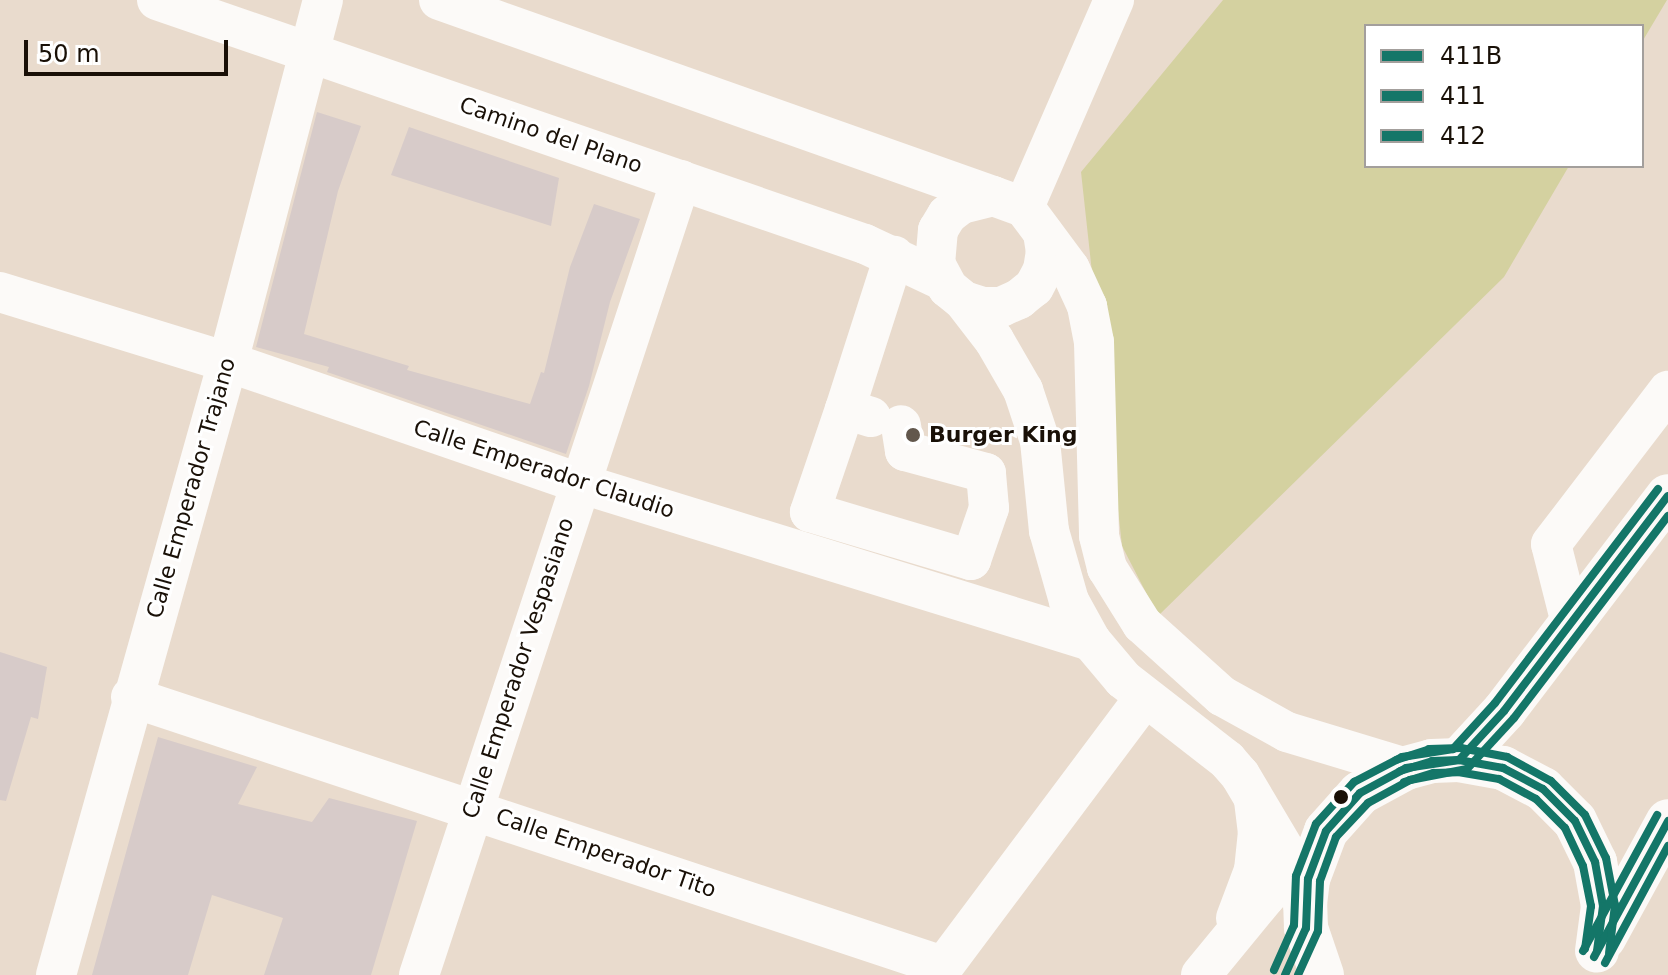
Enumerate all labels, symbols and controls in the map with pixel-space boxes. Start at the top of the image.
scale bar [28,24,232,74]
legend [1364,24,1644,168]
text: 50 m [38,40,100,68]
text: 411B [1440,42,1502,70]
text: 411 [1440,82,1486,110]
street label: Camino del Plano [456,91,646,179]
text: 412 [1440,122,1486,150]
street label: Calle Emperador Trajano [141,355,241,621]
street label: Calle Emperador Claudio [410,414,678,524]
place label: Burger King [929,422,1077,448]
marker: Burger King [904,426,922,444]
street label: Calle Emperador Vespasiano [457,514,579,822]
unlabelled marker [1333,789,1349,805]
street label: Calle Emperador Tito [492,803,720,903]

